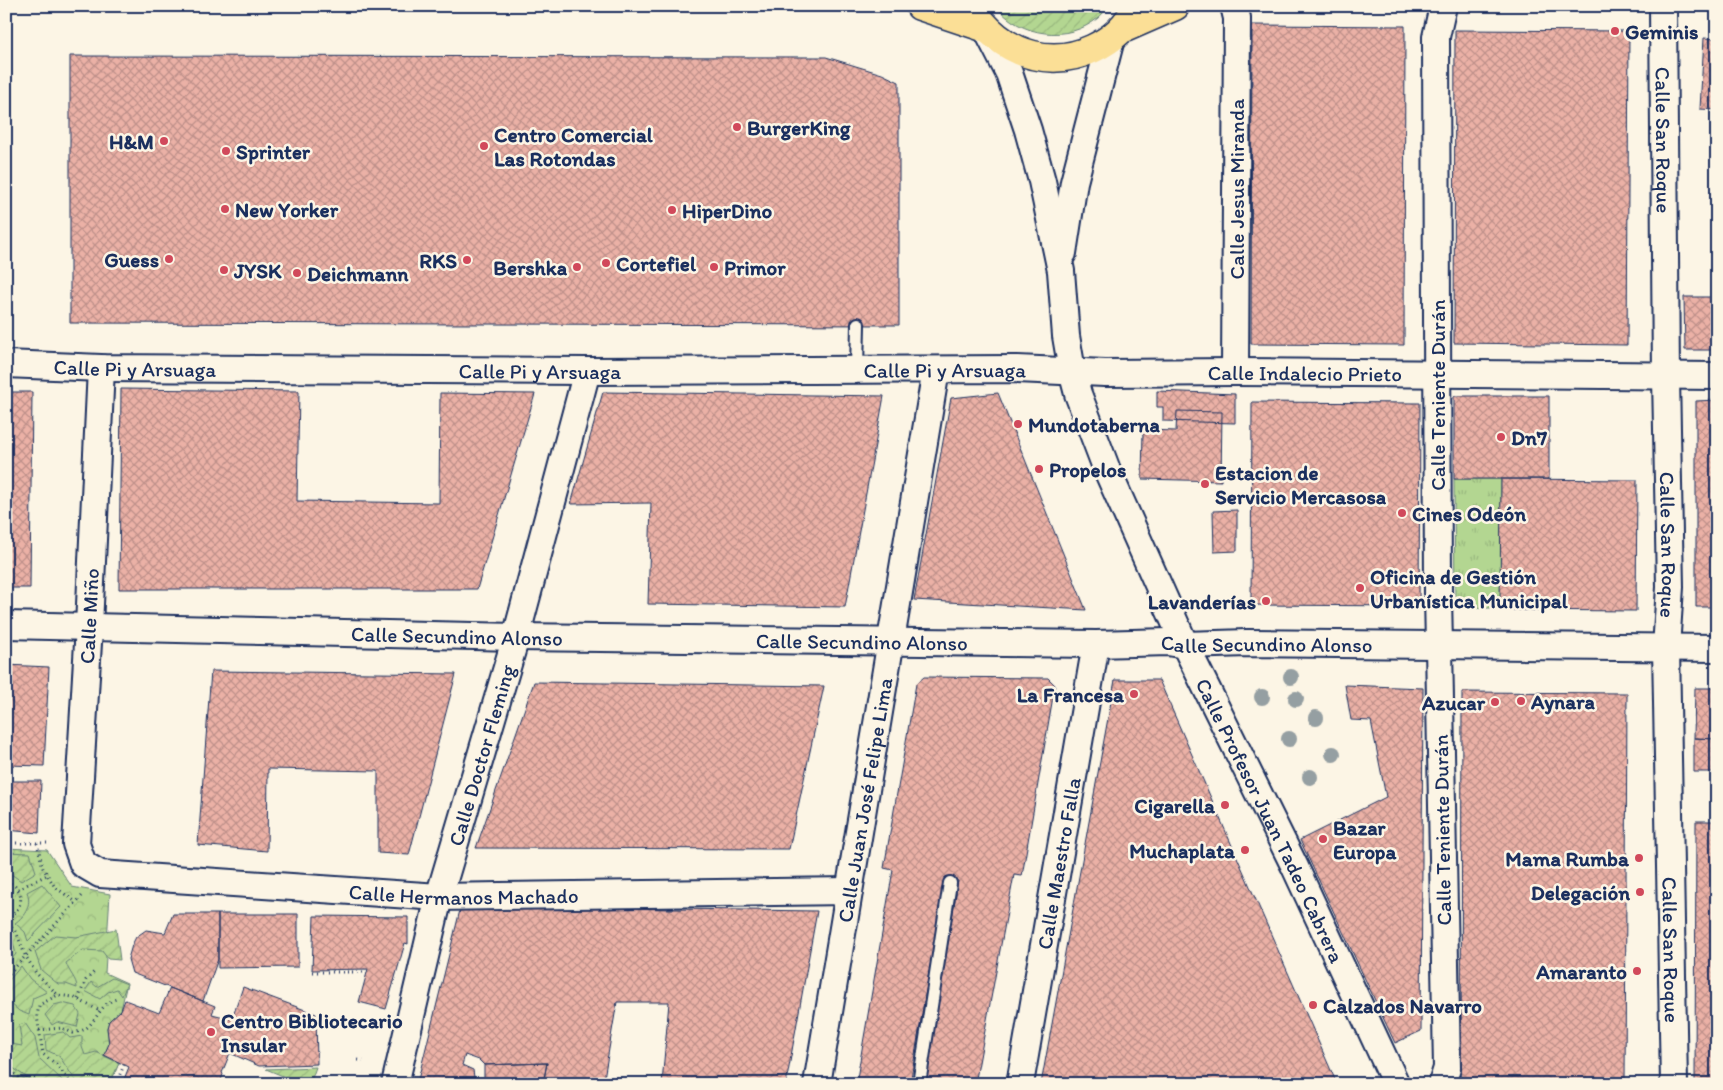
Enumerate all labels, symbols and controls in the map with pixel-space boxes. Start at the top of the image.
place label: Geminis [1625,19,1699,44]
marker: Geminis [1609,25,1621,37]
street label: Calle San Roque [1651,67,1677,213]
street label: Calle Jesus Miranda [1224,98,1249,279]
place label: BurgerKing [747,115,851,141]
marker: BurgerKing [731,121,743,133]
place label: Centro Comercial Las Rotondas [494,122,654,171]
place label: H&M [109,129,154,154]
marker: H&M [158,135,170,147]
place label: Sprinter [236,139,311,165]
marker: Centro Comercial Las Rotondas [478,140,490,152]
marker: Sprinter [220,145,232,157]
place label: New Yorker [235,197,339,222]
place label: HiperDino [682,198,772,224]
marker: New Yorker [219,203,231,215]
marker: HiperDino [666,204,678,216]
place label: Guess [104,247,159,272]
place label: RKS [419,248,457,273]
place label: Cortefiel [616,251,697,276]
marker: Guess [163,253,175,265]
marker: RKS [461,254,473,266]
place label: Bershka [493,255,568,280]
place label: Primor [724,255,786,280]
marker: Cortefiel [600,257,612,269]
place label: JYSK [233,258,282,283]
place label: Deichmann [307,261,409,286]
marker: Bershka [571,261,583,273]
marker: Primor [708,261,720,273]
marker: JYSK [218,264,230,276]
marker: Deichmann [291,267,303,279]
street label: Calle Teniente Durán [1425,299,1450,491]
street label: Calle Pi y Arsuaga [53,354,216,381]
street label: Calle Pi y Arsuaga [864,356,1027,382]
street label: Calle Pi y Arsuaga [459,358,621,384]
street label: Calle Indalecio Prieto [1208,359,1402,386]
place label: Mundotaberna [1028,412,1160,437]
marker: Mundotaberna [1012,418,1024,430]
place label: Dn7 [1511,425,1548,450]
marker: Dn7 [1495,431,1507,443]
place label: Propelos [1049,457,1126,483]
place label: Estacion de Servicio Mercasosa [1215,460,1387,509]
marker: Propelos [1033,463,1045,475]
street label: Calle San Roque [1655,471,1683,619]
marker: Estacion de Servicio Mercasosa [1199,478,1211,490]
place label: Cines Odeón [1412,501,1526,526]
marker: Cines Odeón [1396,507,1408,519]
place label: Oficina de Gestión Urbanística Municipal [1370,564,1569,614]
street label: Calle Miño [74,567,104,665]
marker: Oficina de Gestión Urbanística Municipal [1354,582,1366,594]
place label: Lavanderías [1148,589,1256,614]
marker: Lavanderías [1260,595,1272,607]
street label: Calle Secundino Alonso [351,621,563,650]
street label: Calle Secundino Alonso [756,627,968,655]
street label: Calle Secundino Alonso [1161,629,1373,657]
street label: Calle Doctor Fleming [442,661,520,849]
street label: Calle Profesor Juan Tadeo Cabrera [1191,674,1350,967]
street label: Calle Juan José Felipe Lima [832,676,897,924]
place label: La Francesa [1017,682,1125,707]
marker: La Francesa [1128,688,1140,700]
place label: Aynara [1530,689,1595,715]
place label: Azucar [1421,690,1486,715]
marker: Aynara [1515,695,1527,707]
marker: Azucar [1489,696,1501,708]
street label: Calle Teniente Durán [1428,734,1456,926]
street label: Calle Maestro Falla [1031,775,1085,951]
place label: Cigarella [1134,793,1216,819]
marker: Cigarella [1219,799,1231,811]
place label: Bazar Europa [1333,815,1397,865]
marker: Bazar Europa [1317,833,1329,845]
place label: Muchaplata [1129,838,1236,864]
marker: Muchaplata [1239,844,1251,856]
place label: Mama Rumba [1505,846,1630,871]
marker: Mama Rumba [1633,852,1645,864]
street label: Calle San Roque [1658,876,1685,1023]
street label: Calle Hermanos Machado [348,878,579,910]
place label: Delegación [1531,880,1630,906]
marker: Delegación [1634,886,1646,898]
place label: Amaranto [1535,959,1627,984]
marker: Amaranto [1631,965,1643,977]
place label: Calzados Navarro [1323,993,1482,1018]
marker: Calzados Navarro [1307,999,1319,1011]
place label: Centro Bibliotecario Insular [221,1008,403,1057]
marker: Centro Bibliotecario Insular [205,1026,217,1038]

